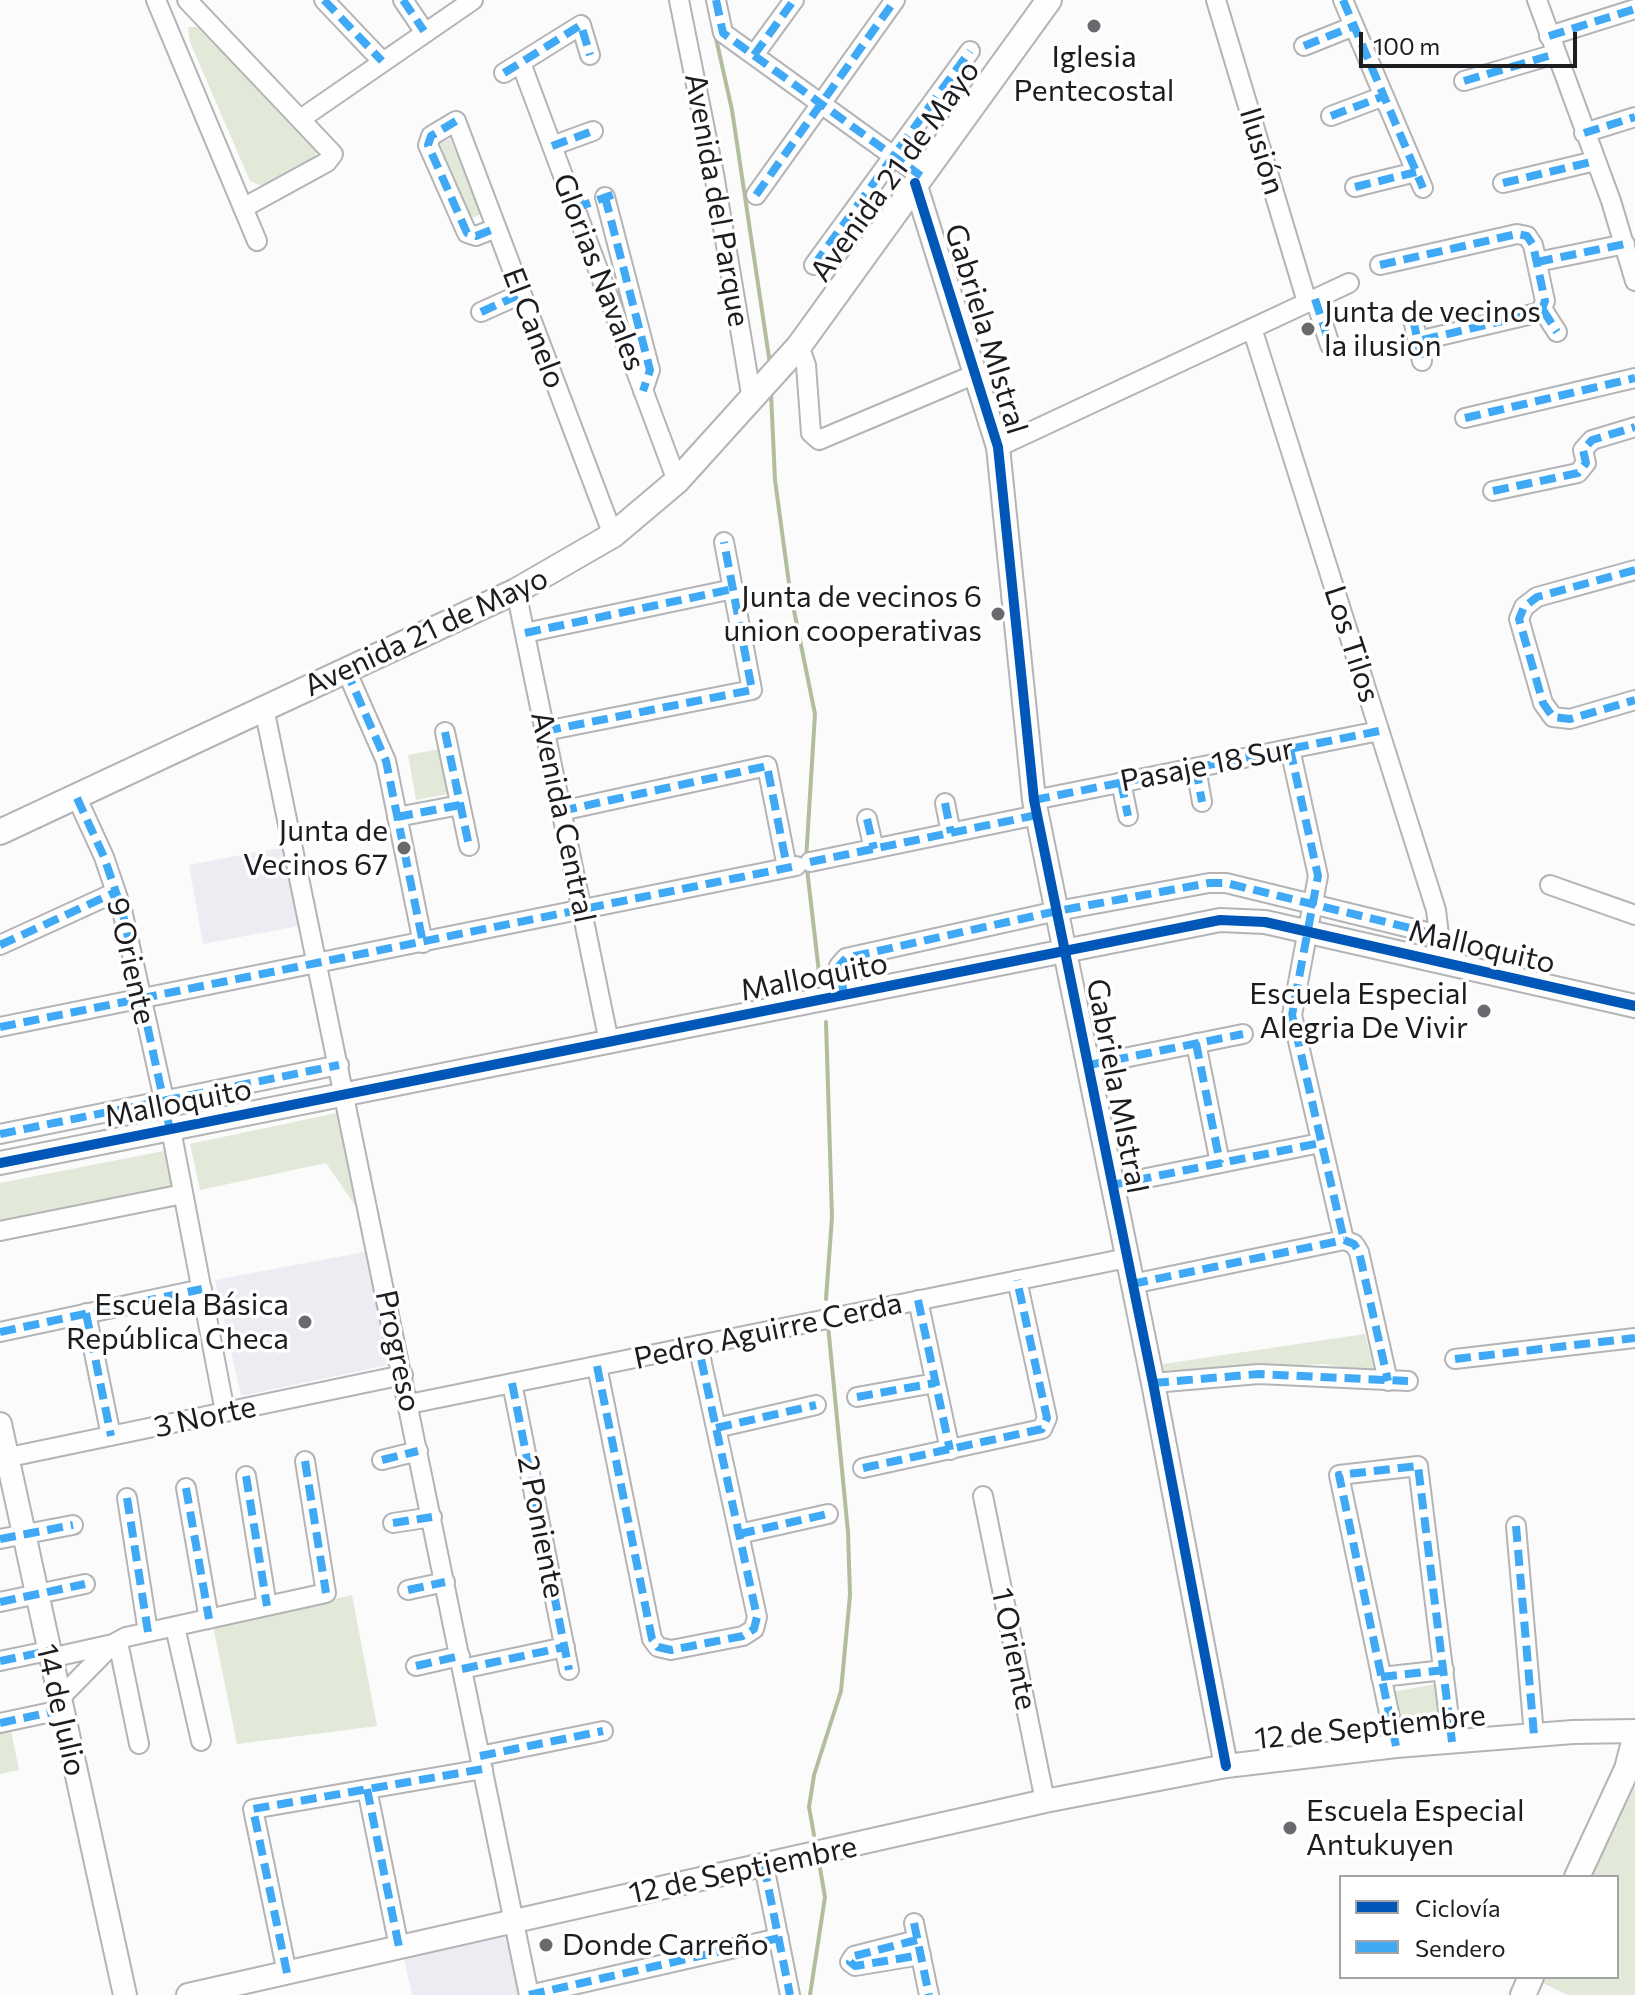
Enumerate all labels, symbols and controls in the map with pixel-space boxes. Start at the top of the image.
scale bar [1363,16,1581,66]
marker: Iglesia Pentecostal [1085,17,1103,35]
text: 100 m [1373,31,1440,60]
place label: Iglesia Pentecostal [1014,39,1174,110]
street label: Avenida 21 de Mayo [803,53,987,289]
street label: Avenida del Parque [677,71,757,329]
street label: Ilusión [1232,103,1292,199]
street label: Glorias Navales [545,168,653,376]
street label: Gabriela MIstral [937,220,1035,438]
street label: El Canelo [495,263,573,393]
place label: Junta de vecinos la ilusion [1324,294,1541,364]
marker: Junta de vecinos la ilusion [1299,320,1317,338]
street label: Avenida 21 de Mayo [298,560,554,704]
place label: Junta de vecinos 6 union cooperativas [723,579,982,650]
street label: Los Tilos [1316,581,1388,707]
marker: Junta de vecinos 6 union cooperativas [989,605,1007,623]
street label: Avenida Central [523,708,603,926]
street label: Pasaje 18 Sur [1117,731,1297,799]
place label: Junta de Vecinos 67 [243,813,388,884]
marker: Junta de Vecinos 67 [395,839,413,857]
street label: 9 Oriente [99,894,163,1028]
street label: Malloquito [1405,913,1559,981]
street label: Malloquito [737,945,891,1009]
street label: Gabriela MIstral [1079,976,1155,1196]
place label: Escuela Especial Alegria De Vivir [1249,976,1468,1046]
marker: Escuela Especial Alegria De Vivir [1475,1002,1493,1020]
street label: Malloquito [101,1071,255,1135]
street label: Pedro Aguirre Cerda [631,1285,905,1377]
place label: Escuela Básica República Checa [66,1287,289,1358]
street label: Progreso [368,1287,428,1415]
marker: Escuela Básica República Checa [296,1313,314,1331]
street label: 3 Norte [151,1389,259,1445]
street label: 2 Poniente [510,1453,572,1601]
street label: 1 Oriente [984,1585,1044,1713]
street label: 14 de Julio [28,1641,94,1779]
street label: 12 de Septiembre [1253,1697,1487,1757]
place label: Escuela Especial Antukuyen [1306,1793,1525,1864]
marker: Escuela Especial Antukuyen [1281,1819,1299,1837]
street label: 12 de Septiembre [626,1828,860,1912]
legend [1339,1875,1619,1979]
text: Ciclovía [1415,1893,1501,1922]
place label: Donde Carreño [562,1927,769,1963]
text: Sendero [1415,1933,1506,1962]
marker: Donde Carreño [537,1936,555,1954]

